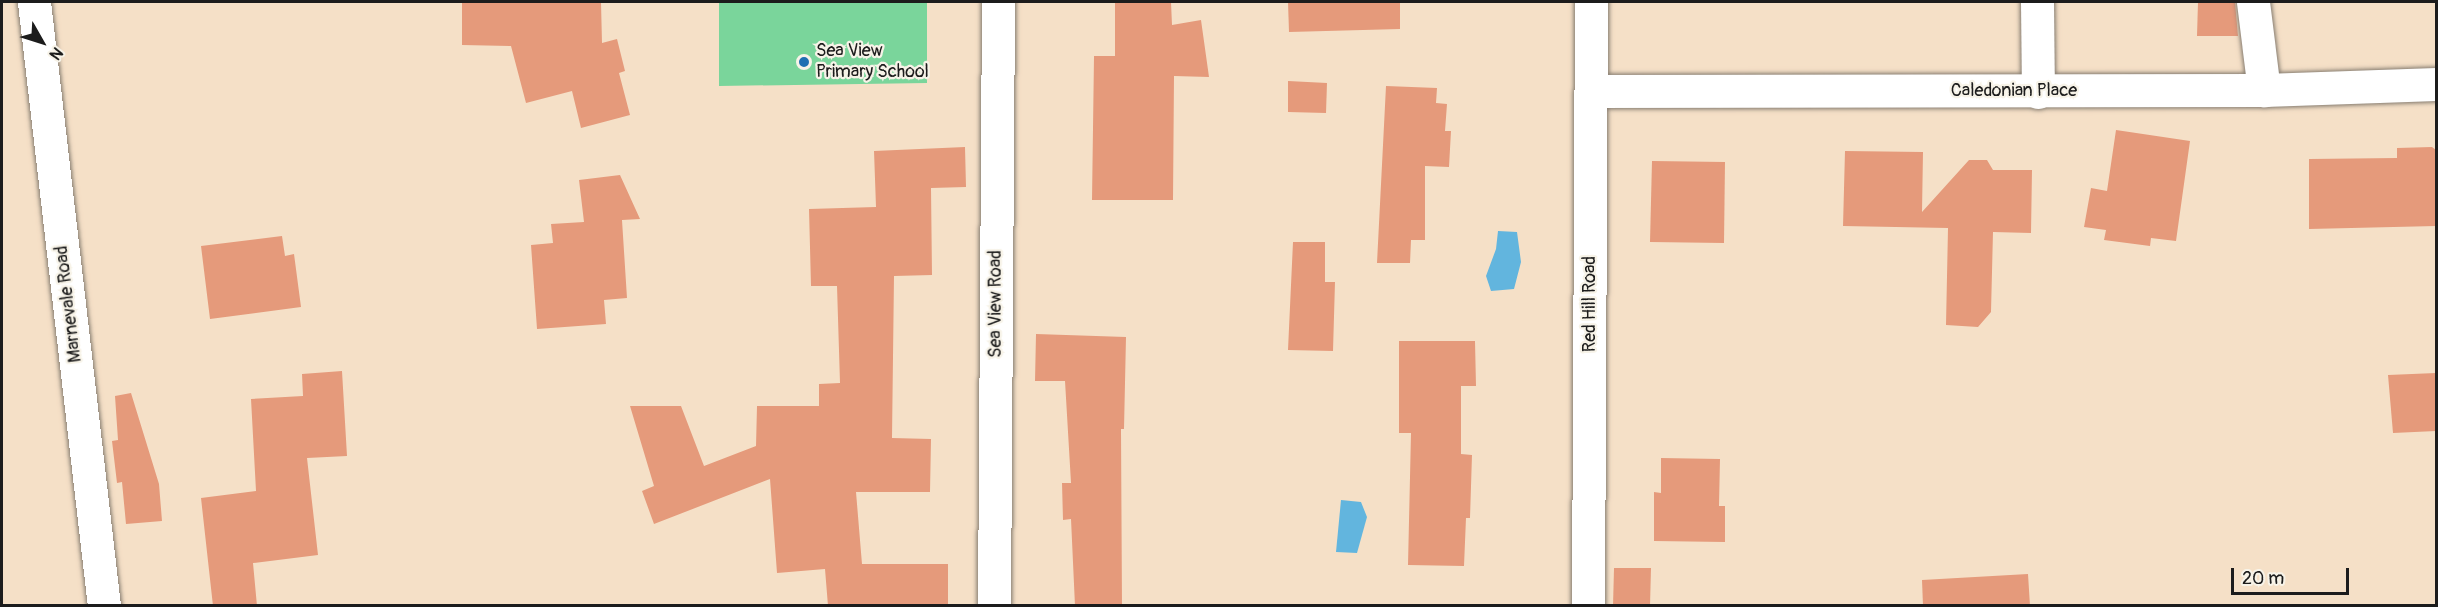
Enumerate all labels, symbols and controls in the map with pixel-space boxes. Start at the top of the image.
north arrow [12,12,72,72]
place label: Sea View Primary School [816,41,929,84]
text: N [45,43,67,64]
marker: Sea View Primary School [797,55,811,69]
street label: Caledonian Place [1951,80,2077,102]
street label: Marnevale Road [51,244,87,364]
street label: Sea View Road [985,250,1007,358]
street label: Red Hill Road [1579,256,1601,352]
scale bar [2234,556,2352,594]
text: 20 m [2242,567,2284,590]

